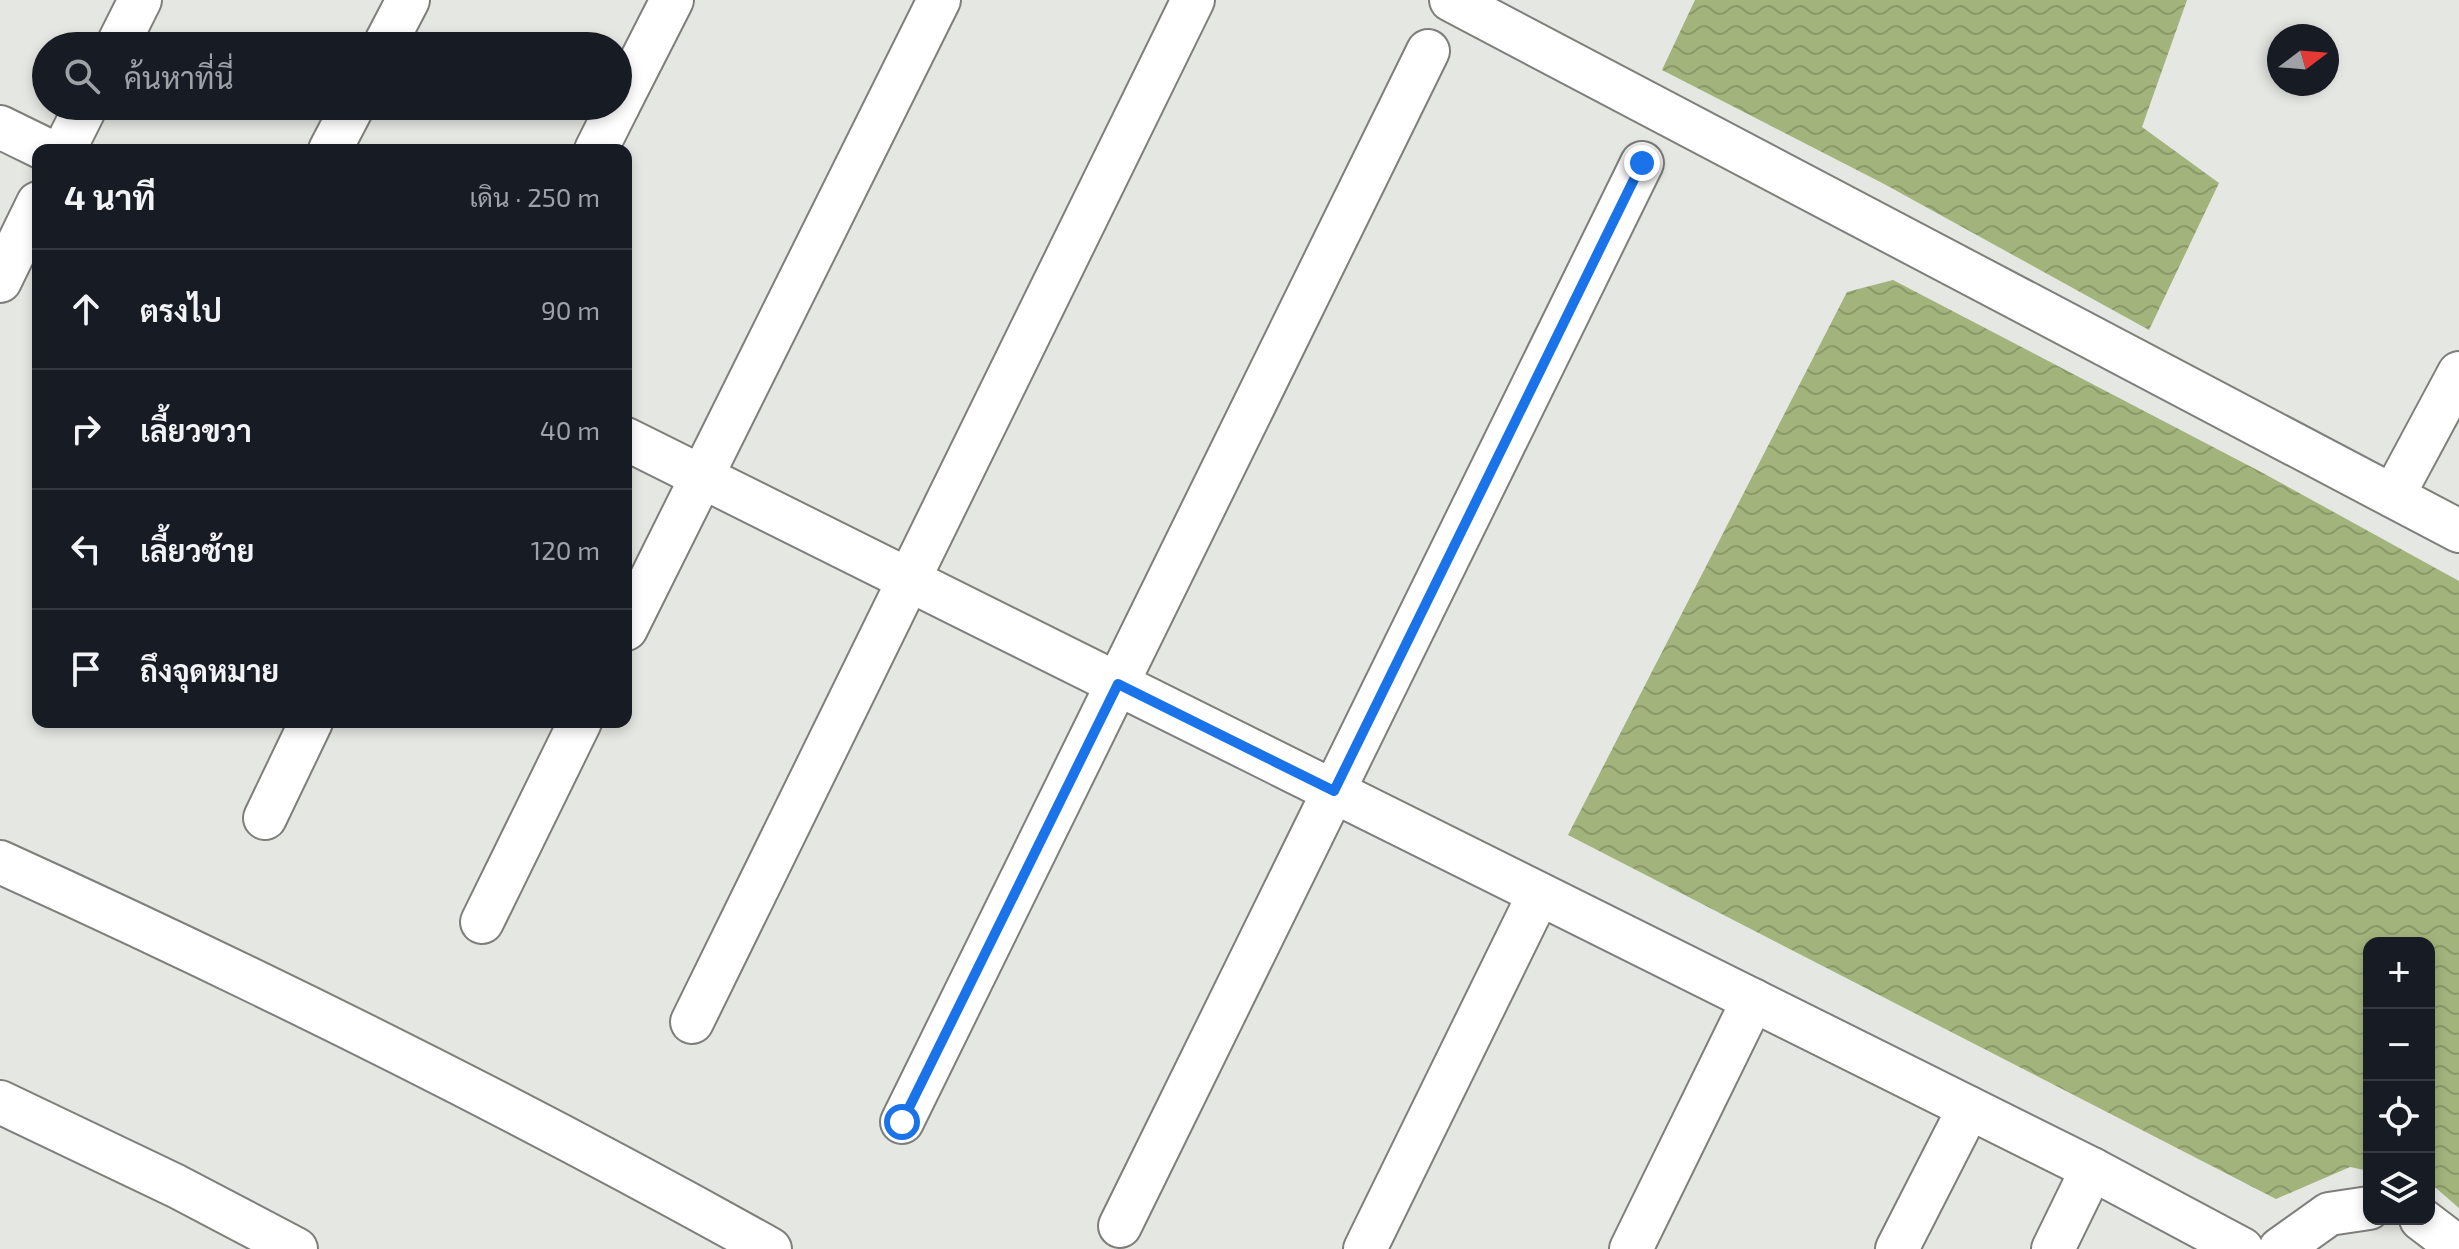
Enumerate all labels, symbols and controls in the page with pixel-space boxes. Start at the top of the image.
north arrow [2267,24,2339,96]
search box [32,32,632,120]
icon: search [60,54,104,98]
text: ค้นหาที่นี่ [124,59,234,95]
route end [1624,145,1660,181]
text: 4 นาที [64,176,156,217]
text: เดิน · 250 m [469,181,600,212]
icon: ahead [64,287,108,331]
text: ตรงไป [140,292,222,328]
text: 90 m [541,294,600,325]
icon: right [64,407,108,451]
text: เลี้ยวขวา [140,412,252,448]
text: 40 m [540,414,600,445]
icon: left [64,527,108,571]
text: เลี้ยวซ้าย [140,532,254,568]
text: 120 m [531,534,600,565]
icon: arrive [64,647,108,691]
text: ถึงจุดหมาย [140,652,279,688]
map controls [2363,937,2435,1225]
button: + [2363,937,2435,1009]
button: − [2363,1009,2435,1081]
button: locate [2363,1081,2435,1153]
route start [884,1104,920,1140]
button: layers [2363,1153,2435,1225]

